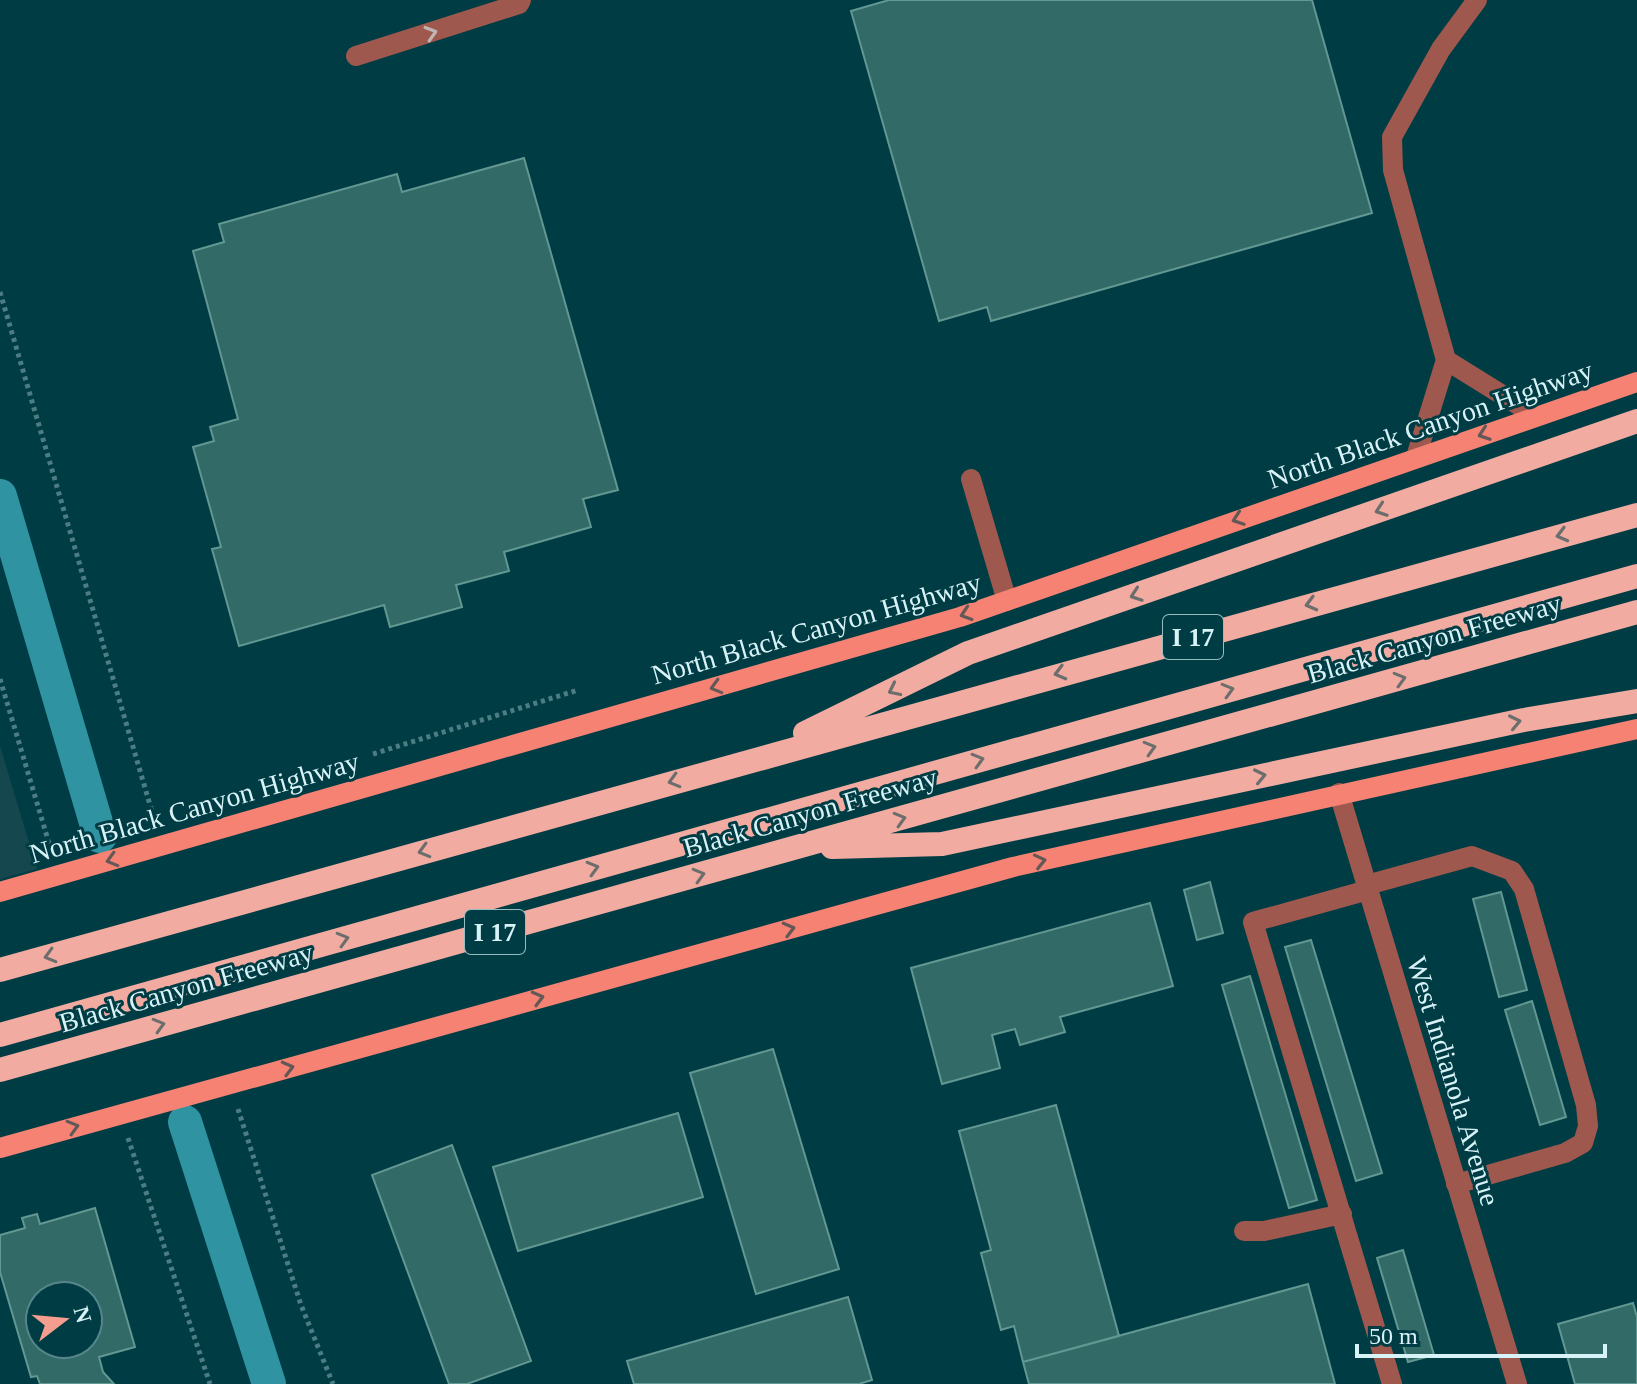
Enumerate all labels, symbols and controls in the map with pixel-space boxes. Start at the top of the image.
one-way arrow [424,26,437,42]
street label: North Black Canyon Highway [1264,354,1597,495]
one-way arrow [1477,424,1491,441]
one-way arrow [1375,500,1389,516]
one-way arrow [1232,510,1246,526]
one-way arrow [1555,526,1569,543]
street label: North Black Canyon Highway [648,567,984,690]
one-way arrow [1129,586,1143,602]
street label: Black Canyon Freeway [1304,587,1565,690]
one-way arrow [1305,595,1319,612]
one-way arrow [960,605,974,621]
road number: I 17 [1163,615,1223,659]
one-way arrow [1054,664,1068,680]
one-way arrow [1393,671,1407,688]
one-way arrow [710,677,724,694]
one-way arrow [888,680,902,696]
one-way arrow [1221,682,1235,699]
one-way arrow [1507,714,1521,731]
one-way arrow [1142,741,1156,758]
street label: North Black Canyon Highway [26,746,362,869]
one-way arrow [971,753,985,769]
street label: Black Canyon Freeway [680,761,941,864]
one-way arrow [1253,768,1267,785]
one-way arrow [668,772,682,788]
one-way arrow [892,811,906,828]
one-way arrow [418,842,432,858]
one-way arrow [106,851,120,867]
one-way arrow [1033,853,1046,870]
one-way arrow [586,861,600,878]
one-way arrow [692,868,706,884]
road number: I 17 [465,910,525,954]
one-way arrow [781,922,795,938]
one-way arrow [335,932,349,948]
street label: Black Canyon Freeway [56,936,317,1039]
one-way arrow [44,947,57,963]
street label: West Indianola Avenue [1401,953,1506,1209]
one-way arrow [531,991,545,1008]
one-way arrow [152,1018,165,1035]
one-way arrow [280,1060,294,1077]
one-way arrow [66,1120,79,1136]
north arrow [24,1280,104,1360]
text: N [69,1304,97,1326]
scale bar [1357,1308,1605,1358]
text: 50 m [1369,1323,1418,1349]

